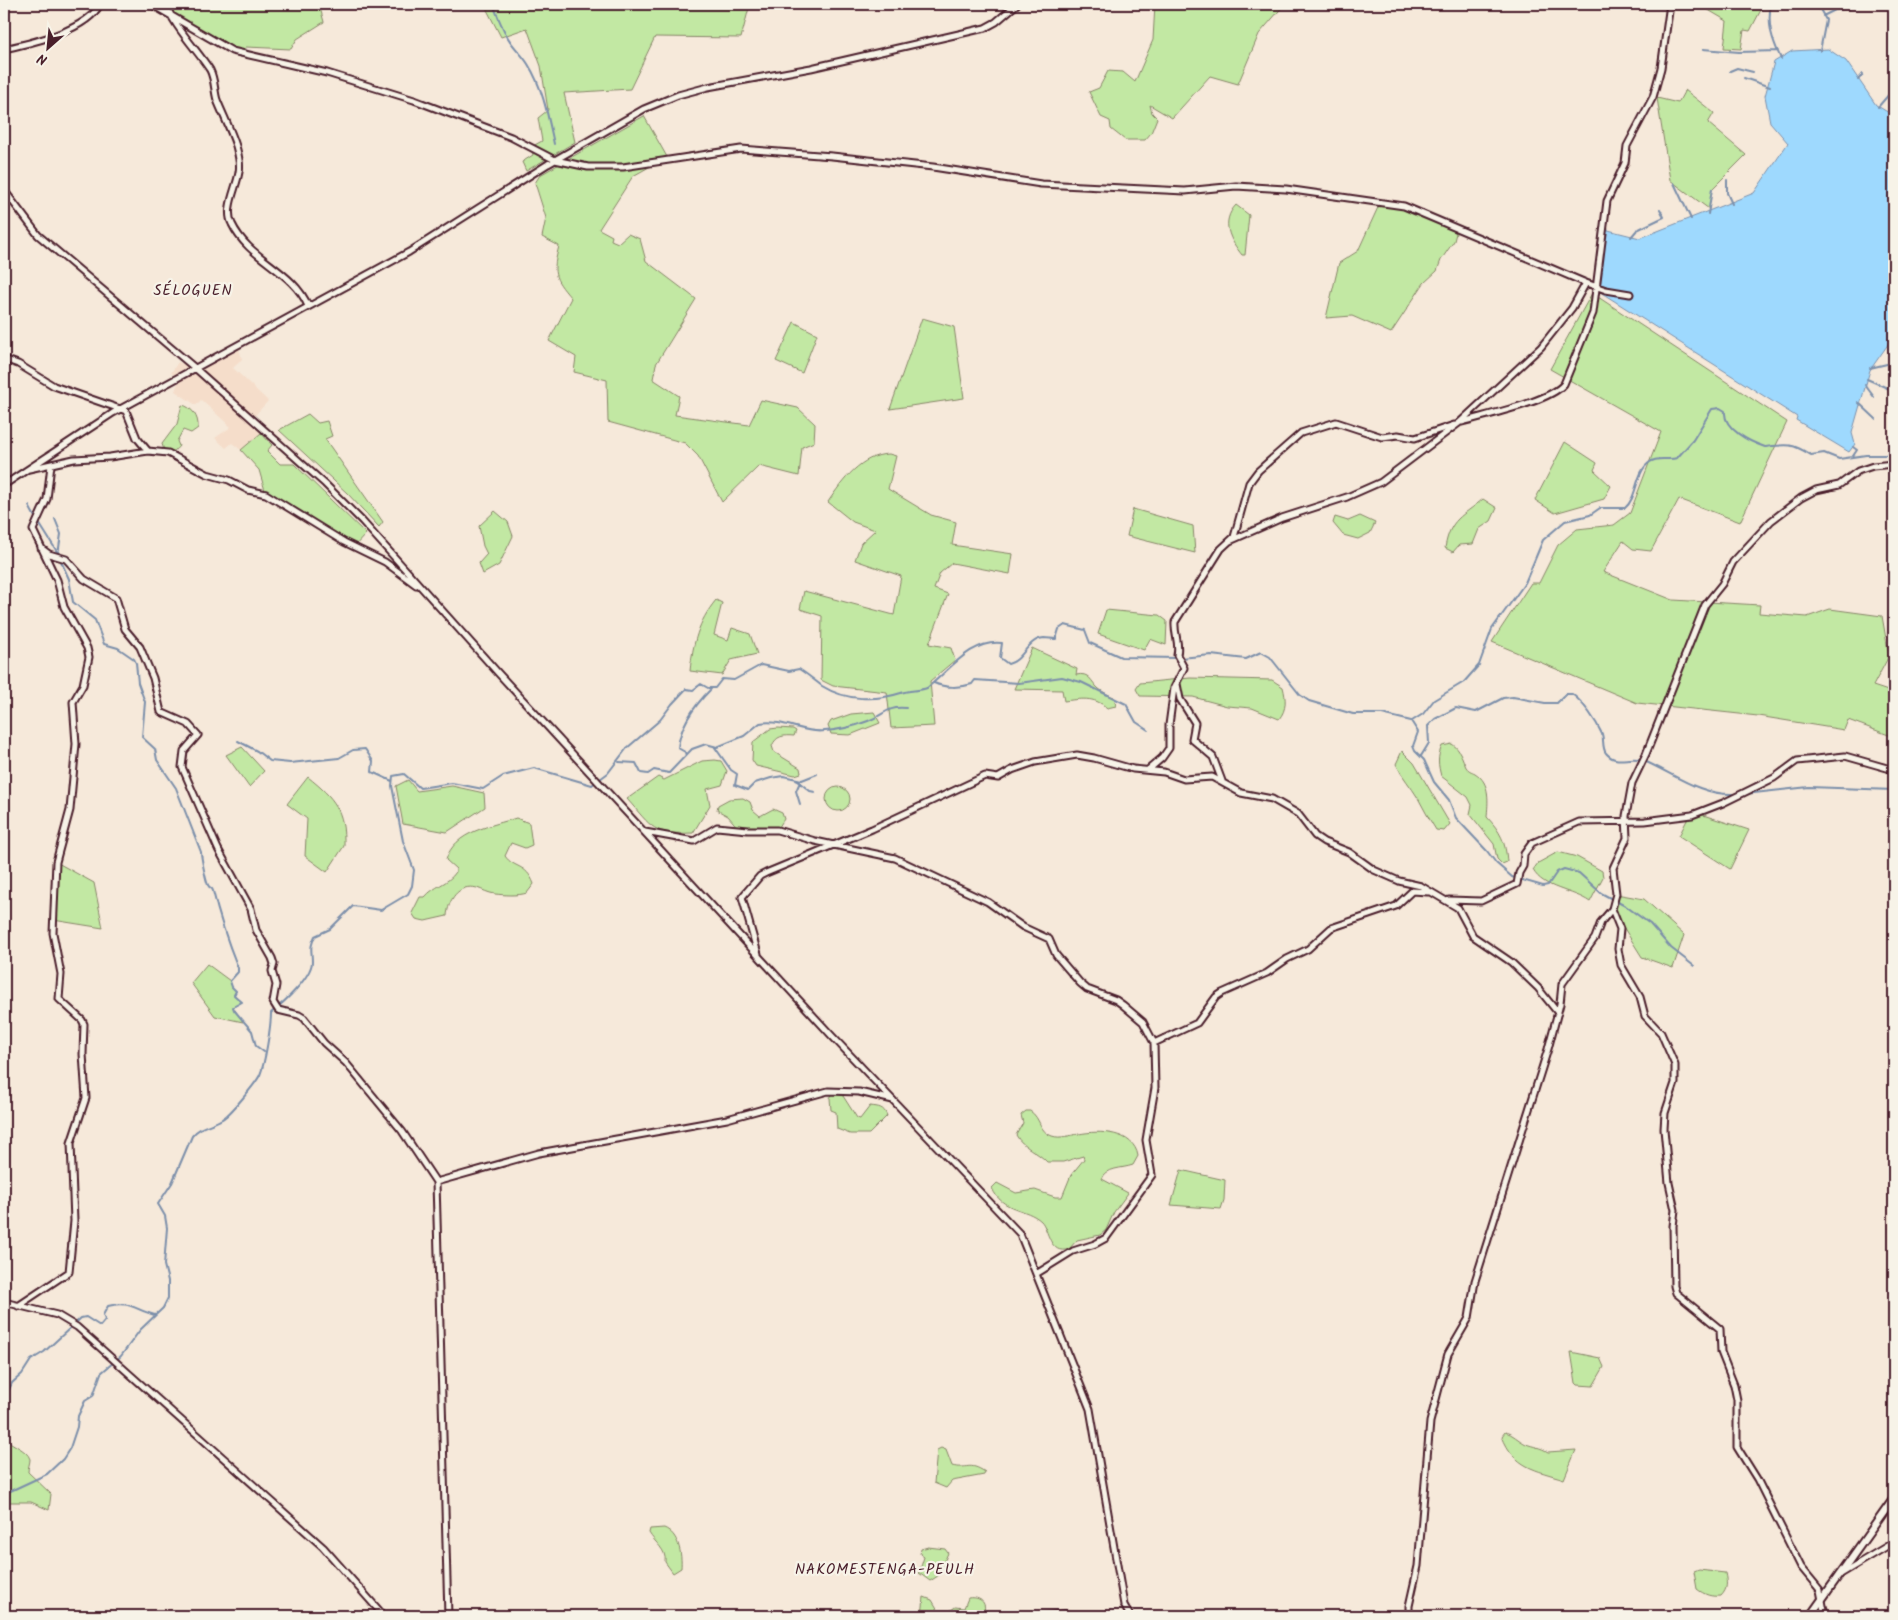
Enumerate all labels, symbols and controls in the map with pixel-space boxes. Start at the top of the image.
north arrow [22,22,72,72]
text: N [33,47,51,71]
district label: SÉLOGUEN [153,279,233,303]
district label: NAKOMESTENGA-PEULH [795,1558,975,1582]

